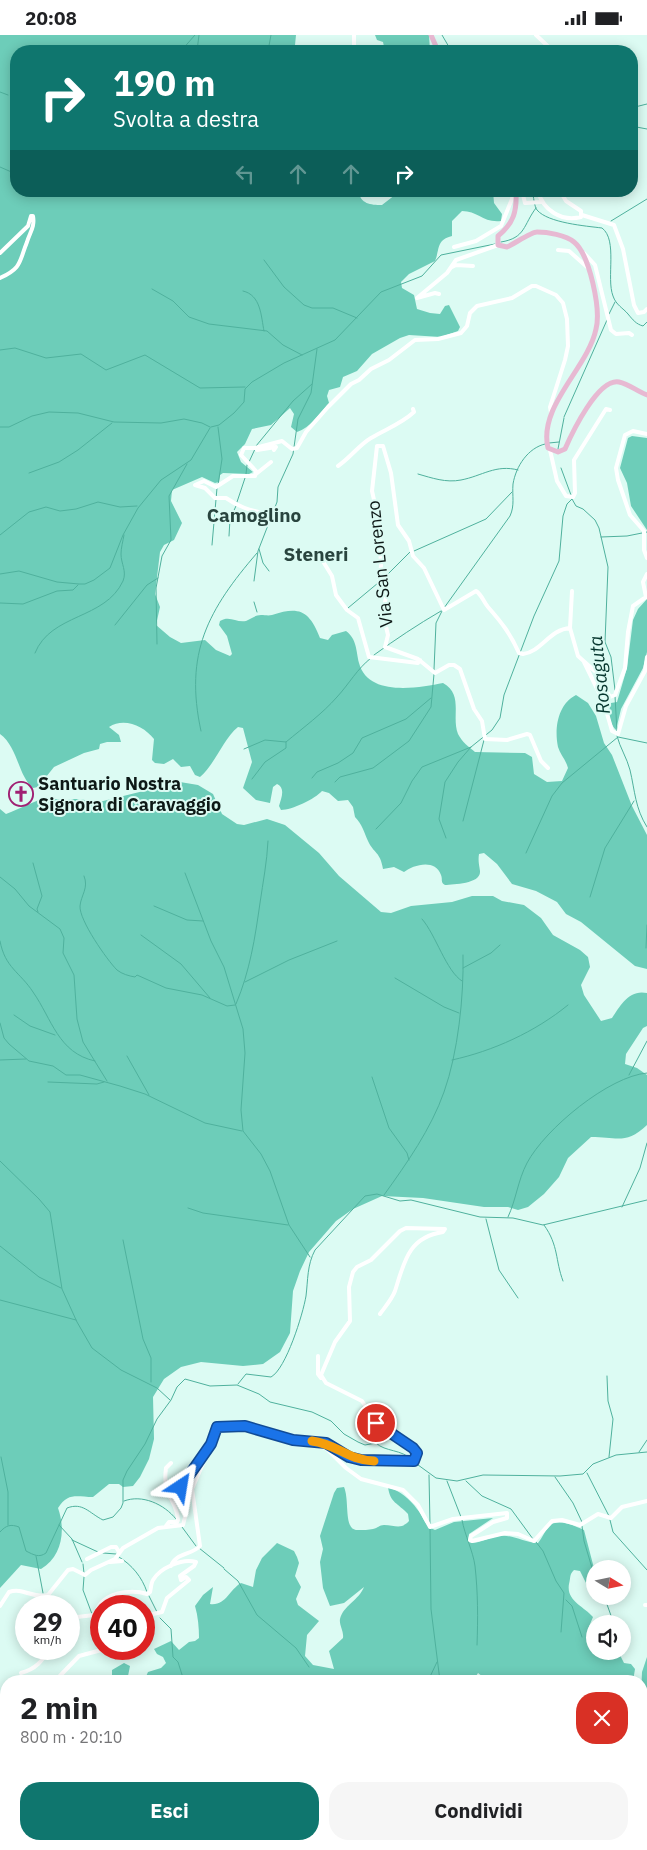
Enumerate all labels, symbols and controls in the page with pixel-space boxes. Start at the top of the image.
text: 20:08 [25,6,77,30]
text: 190 m [113,60,216,106]
icon: right [30,65,95,130]
text: Svolta a destra [113,104,259,133]
icon: left [231,160,259,188]
icon: ahead [284,160,312,188]
icon: ahead [337,160,365,188]
icon: right [390,160,418,188]
street label: Via San Lorenzo [361,499,398,629]
district label: Camoglino [207,503,302,527]
district label: Steneri [284,542,348,566]
water label: Rosaguta [583,634,615,716]
place label: Santuario Nostra Signora di Caravaggio [38,772,221,816]
church icon: Santuario Nostra Signora di Caravaggio [8,781,34,807]
pin [355,1402,397,1444]
icon: arrive [362,1409,390,1437]
position arrow [154,1460,206,1512]
north arrow [586,1560,631,1605]
map controls [586,1560,631,1660]
speed limit sign: 40 [90,1595,155,1660]
text: 29 [32,1605,63,1638]
button: sound [586,1615,631,1660]
text: km/h [33,1632,62,1647]
text: 2 min [20,1688,98,1727]
button: close [576,1692,628,1744]
text: 800 m · 20:10 [20,1727,122,1747]
button: Esci [20,1782,319,1840]
button: Condividi [329,1782,628,1840]

